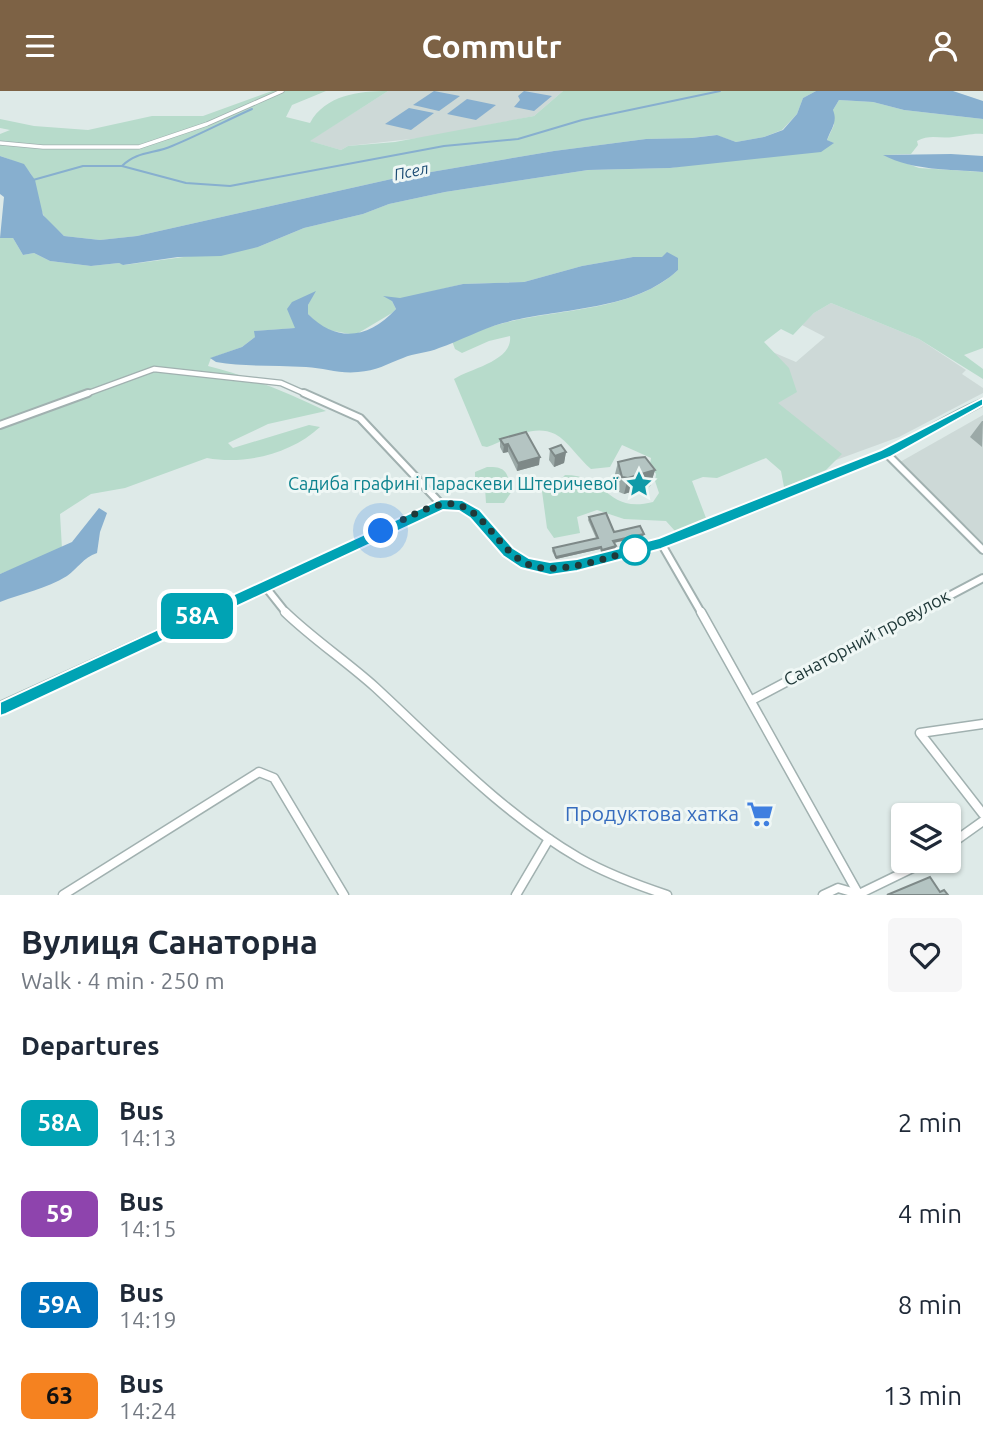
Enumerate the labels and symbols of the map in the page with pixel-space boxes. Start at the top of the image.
water label: Псел [392,159,430,183]
place icon: Садиба графині Параскеви Штеричевої [624,469,654,499]
place label: Садиба графині Параскеви Штеричевої [288,473,619,493]
your location [363,513,398,548]
unlabelled marker [620,535,650,565]
street label: Санаторний провулок [780,585,953,689]
line badge: 58А [157,593,237,639]
supermarket icon: Продуктова хатка [745,799,775,829]
place label: Продуктова хатка [565,801,739,825]

